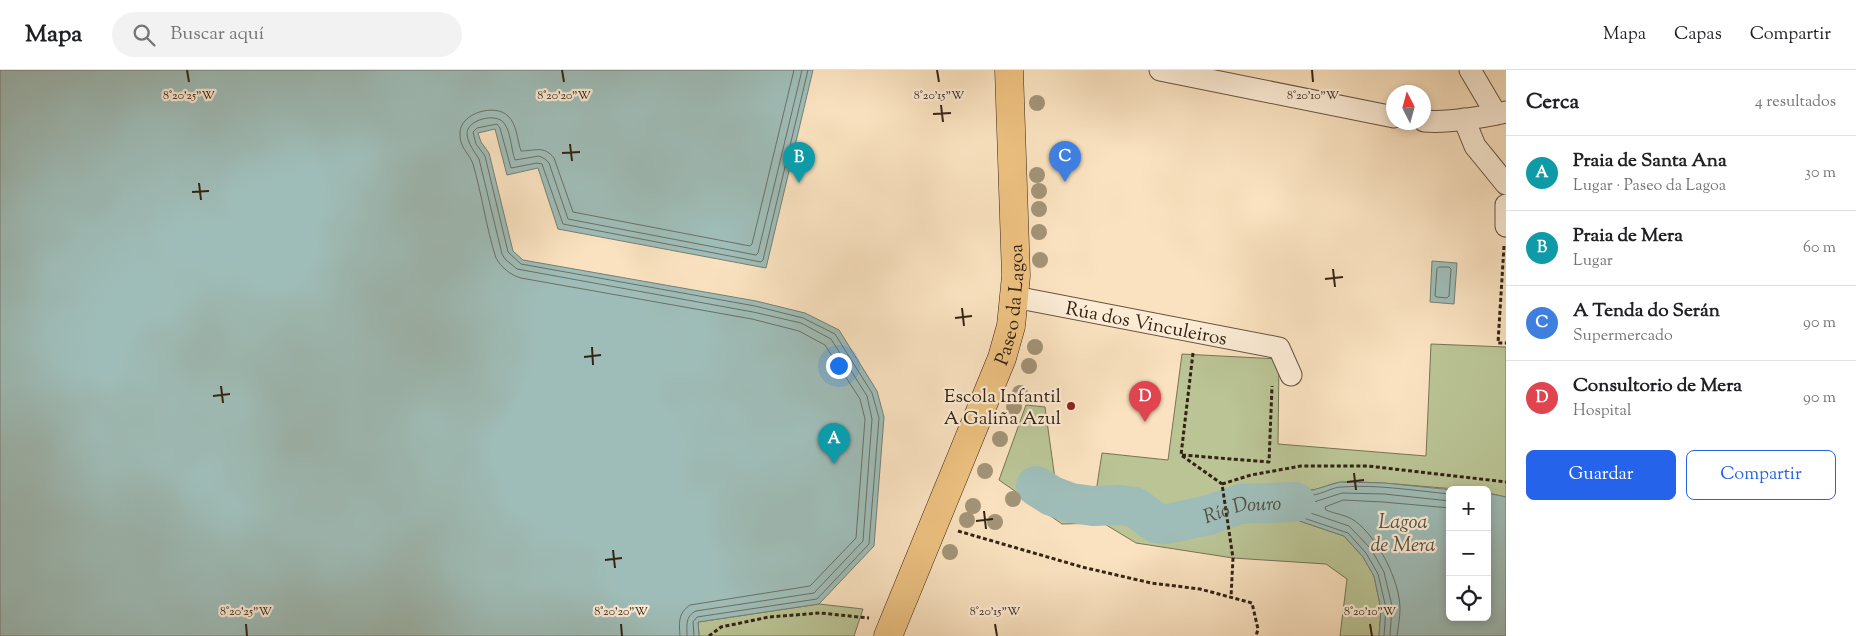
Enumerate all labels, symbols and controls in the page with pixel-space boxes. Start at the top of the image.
search box [112,12,462,57]
text: Mapa [25,18,82,52]
icon: search [130,21,158,49]
text: Buscar aquí [170,21,264,48]
text: Mapa [1603,22,1646,48]
text: Capas [1674,22,1722,48]
text: Compartir [1750,22,1831,48]
north arrow [1386,85,1431,130]
text: 8°20'25"W [163,87,216,105]
text: 8°20'20"W [537,87,592,105]
text: 8°20'15"W [914,87,965,105]
text: 8°20'10"W [1287,87,1340,105]
text: Cerca [1526,88,1579,118]
text: 4 resultados [1755,91,1836,114]
pin: C [1049,141,1081,182]
pin: B [783,142,815,183]
text: Praia de Santa Ana [1573,148,1727,175]
text: A [1536,162,1549,185]
text: 30 m [1805,162,1836,185]
text: Lugar · Paseo da Lagoa [1573,175,1726,198]
text: Praia de Mera [1573,223,1683,250]
text: B [1537,237,1547,260]
text: 60 m [1803,237,1836,260]
street label: Paseo da Lagoa [989,243,1032,370]
text: Lugar [1573,250,1613,273]
street label: Rúa dos Vinculeiros [1063,296,1229,354]
text: A Tenda do Serán [1573,298,1720,325]
text: C [1536,312,1548,335]
text: 90 m [1803,312,1836,335]
text: Supermercado [1573,325,1673,348]
your location [826,353,852,379]
text: Consultorio de Mera [1573,373,1742,400]
pin: D [1129,381,1161,422]
place label: Escola Infantil A Galiña Azul [944,384,1061,433]
text: D [1536,387,1548,410]
text: 90 m [1803,387,1836,410]
marker: Escola Infantil A Galiña Azul [1065,400,1077,412]
text: Hospital [1573,400,1631,423]
pin: A [818,423,850,464]
button: Guardar [1526,450,1676,500]
button: Compartir [1686,450,1836,500]
map controls [1446,486,1491,621]
button: + [1446,486,1491,531]
water label: Río Douro [1200,490,1282,533]
water label: Lagoa de Mera [1371,509,1435,561]
button: − [1446,531,1491,576]
button: locate [1446,576,1491,621]
text: 8°20'25"W [220,603,273,621]
text: 8°20'20"W [594,603,649,621]
text: 8°20'15"W [970,603,1021,621]
text: 8°20'10"W [1344,603,1397,621]

